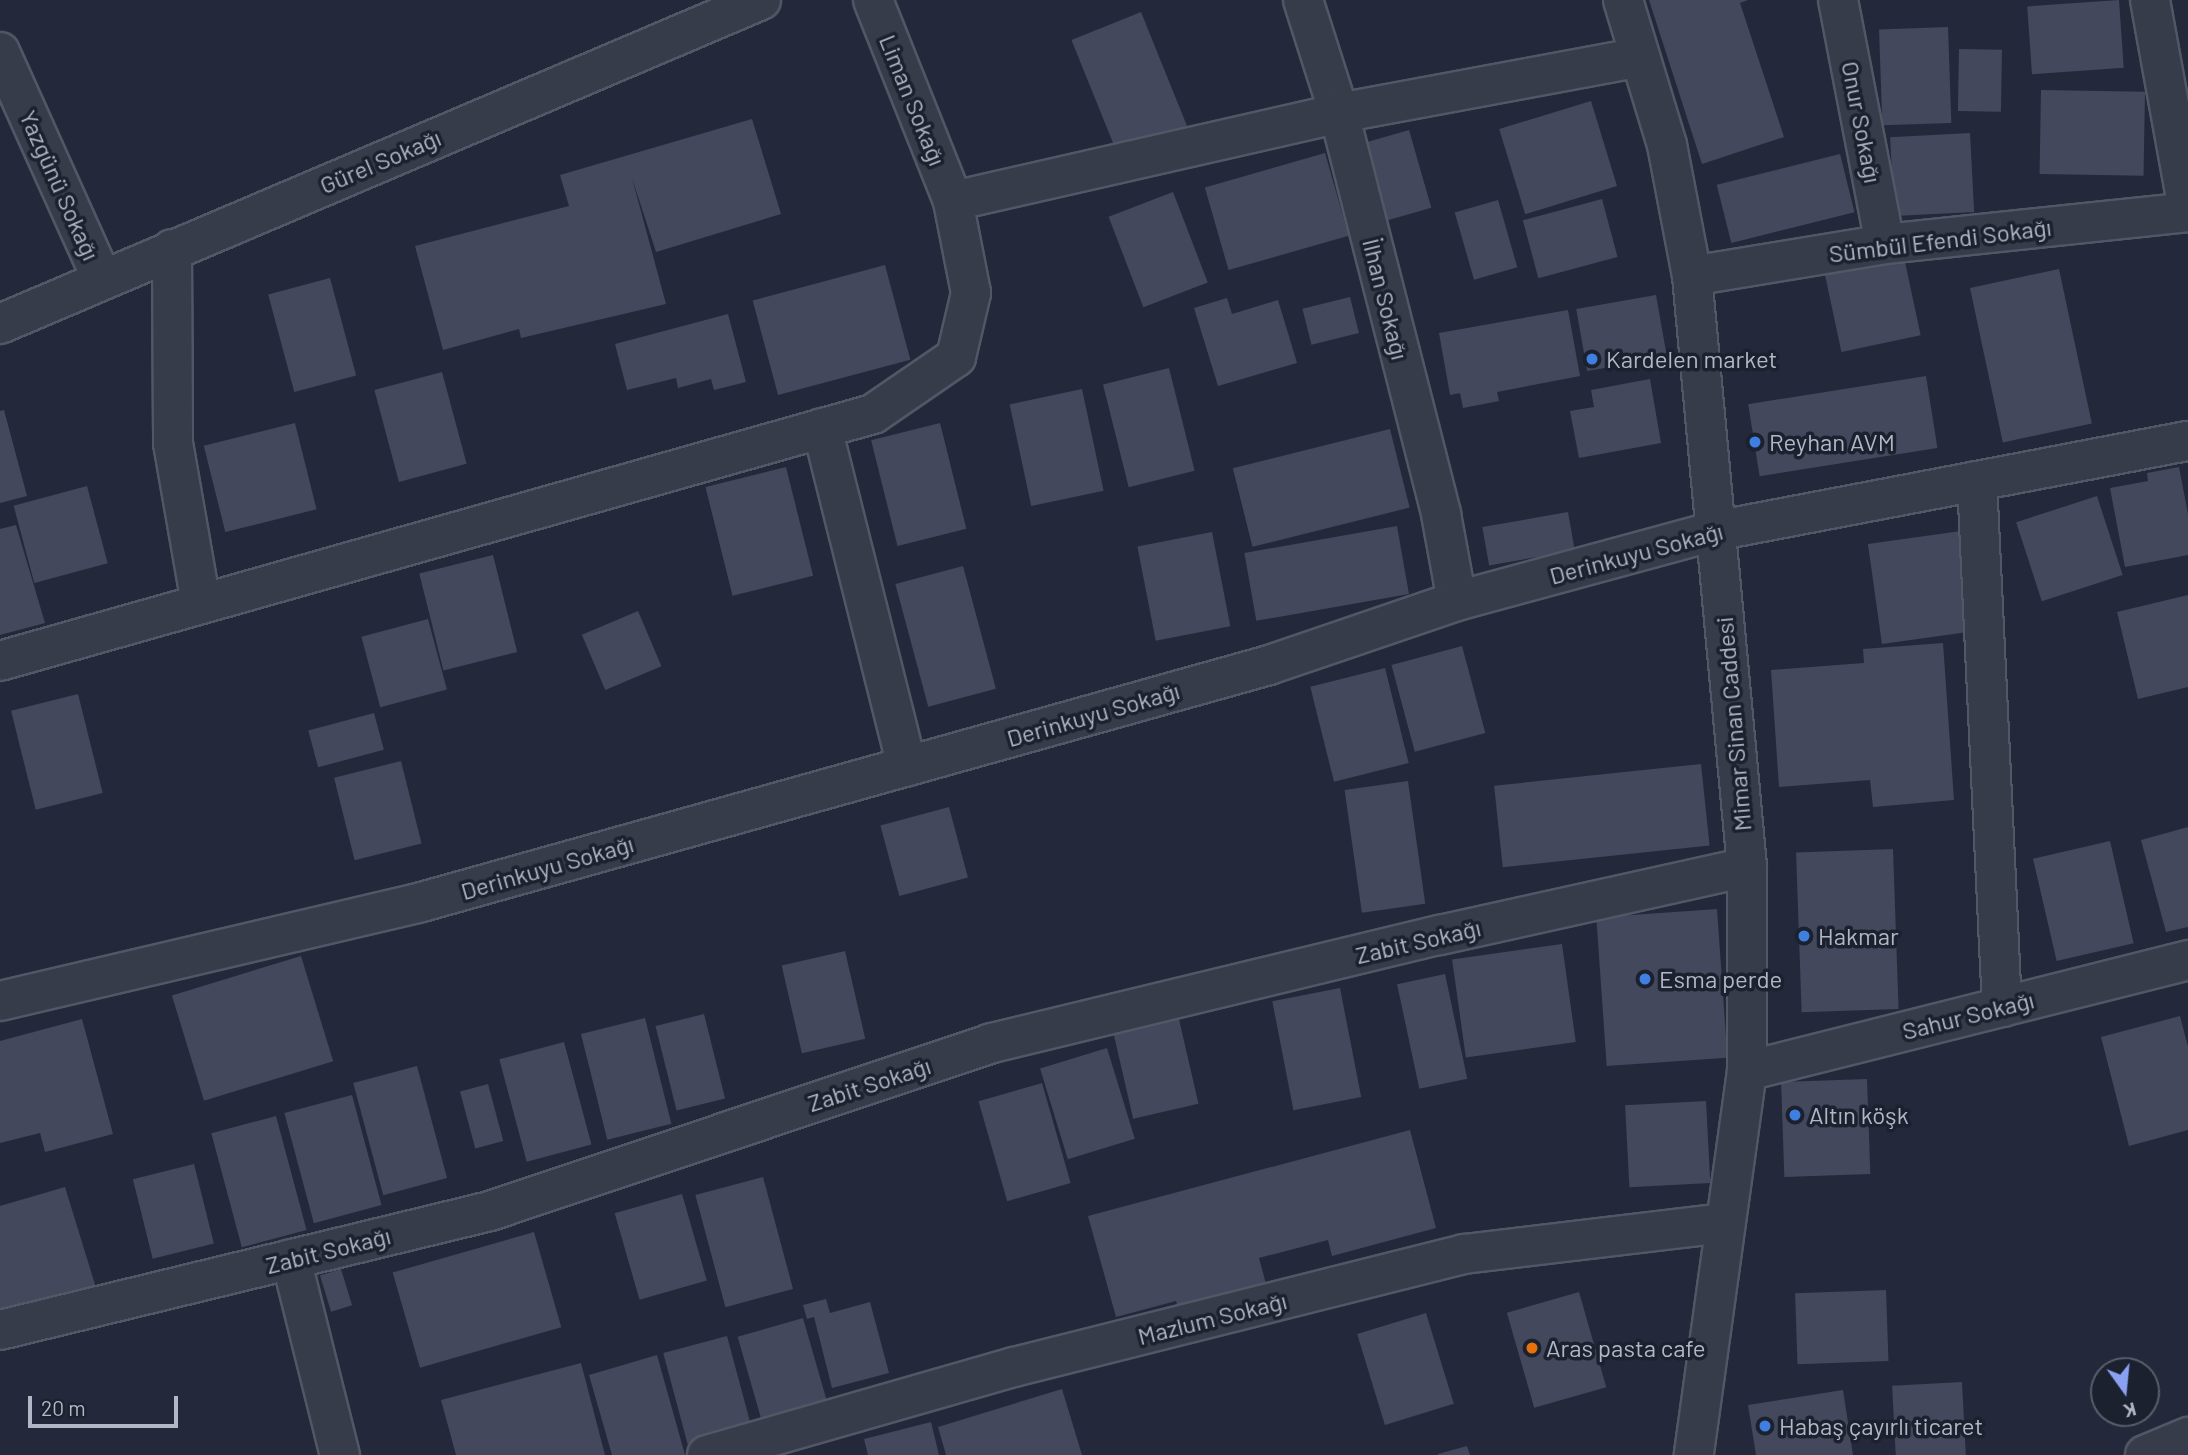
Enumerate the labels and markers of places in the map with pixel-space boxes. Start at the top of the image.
place label: Kardelen market [1606,345,1777,373]
marker: Kardelen market [1584,351,1600,367]
place label: Reyhan AVM [1769,428,1895,456]
marker: Reyhan AVM [1747,434,1763,450]
place label: Hakmar [1818,922,1899,950]
marker: Hakmar [1796,928,1812,944]
place label: Esma perde [1659,965,1782,993]
marker: Esma perde [1637,971,1653,987]
place label: Altın köşk [1809,1101,1909,1129]
marker: Altın köşk [1787,1107,1803,1123]
place label: Aras pasta cafe [1546,1334,1706,1362]
marker: Aras pasta cafe [1524,1340,1540,1356]
place label: Habaş çayırlı ticaret [1779,1412,1983,1440]
marker: Habaş çayırlı ticaret [1757,1418,1773,1434]

